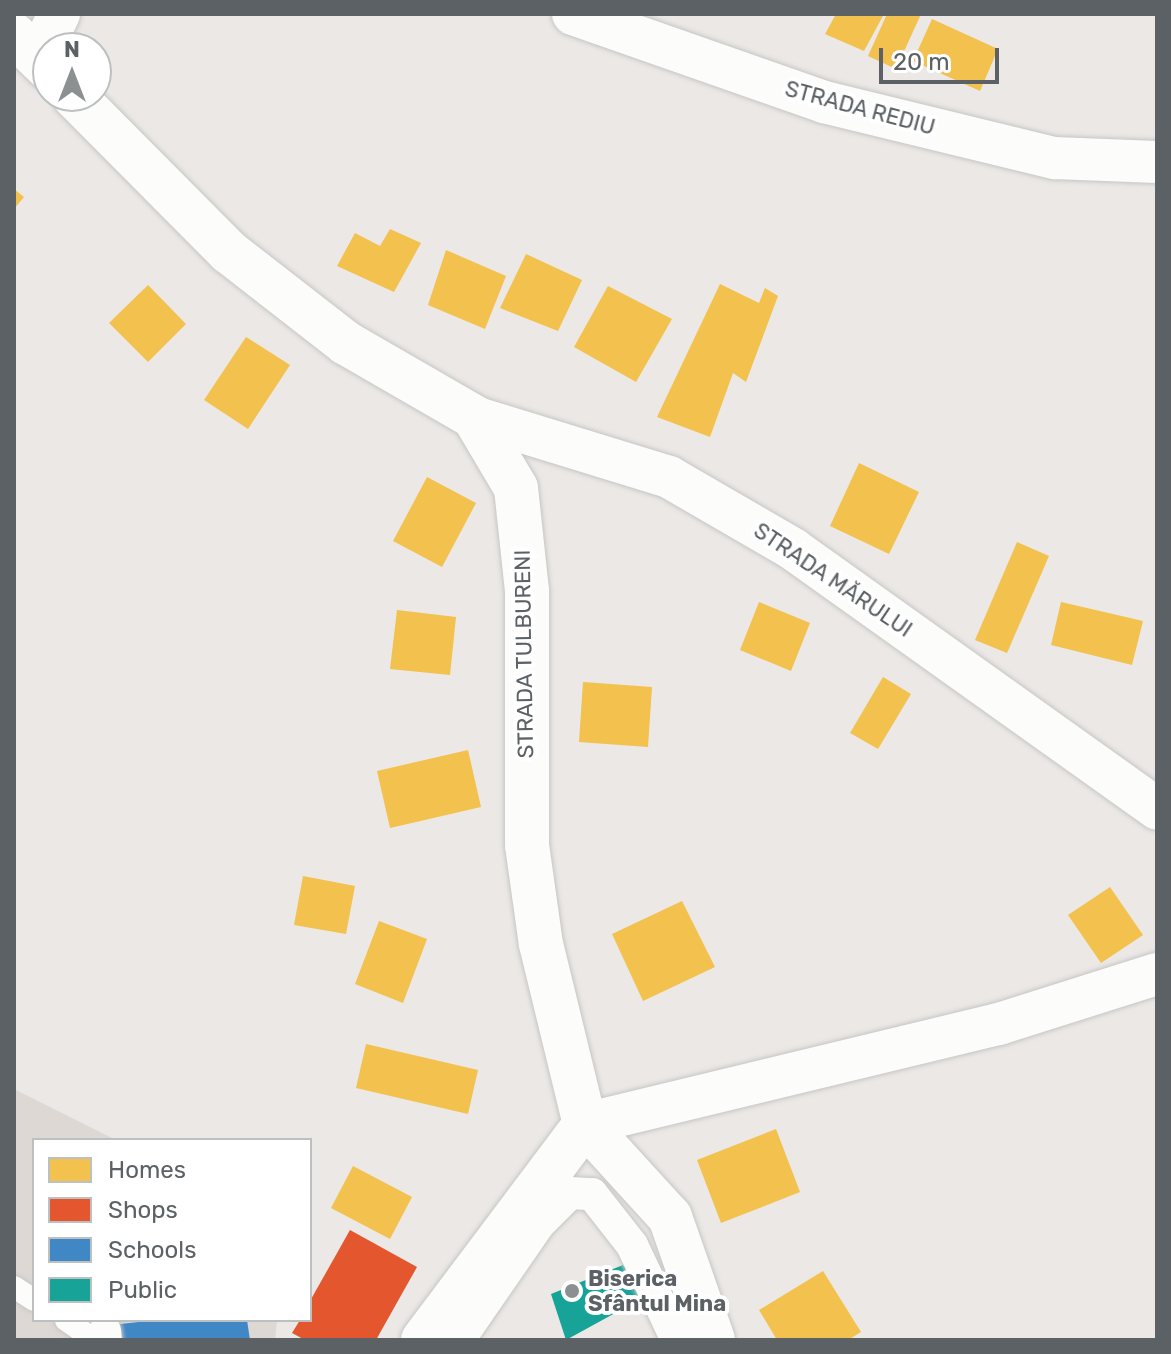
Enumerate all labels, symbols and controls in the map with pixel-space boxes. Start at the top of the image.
north arrow [32,32,112,112]
scale bar [883,32,1003,82]
text: N [64,36,80,63]
text: 20 m [893,48,950,76]
street label: STRADA REDIU [782,75,938,141]
street label: STRADA MĂRULUI [749,517,917,643]
street label: STRADA TULBURENI [509,549,539,759]
legend [32,1138,312,1322]
text: Homes [108,1156,186,1184]
text: Shops [108,1196,178,1224]
text: Schools [108,1236,196,1264]
place label: Biserica Sfântul Mina [588,1265,726,1316]
text: Public [108,1276,177,1304]
marker: Biserica Sfântul Mina [563,1282,581,1300]

